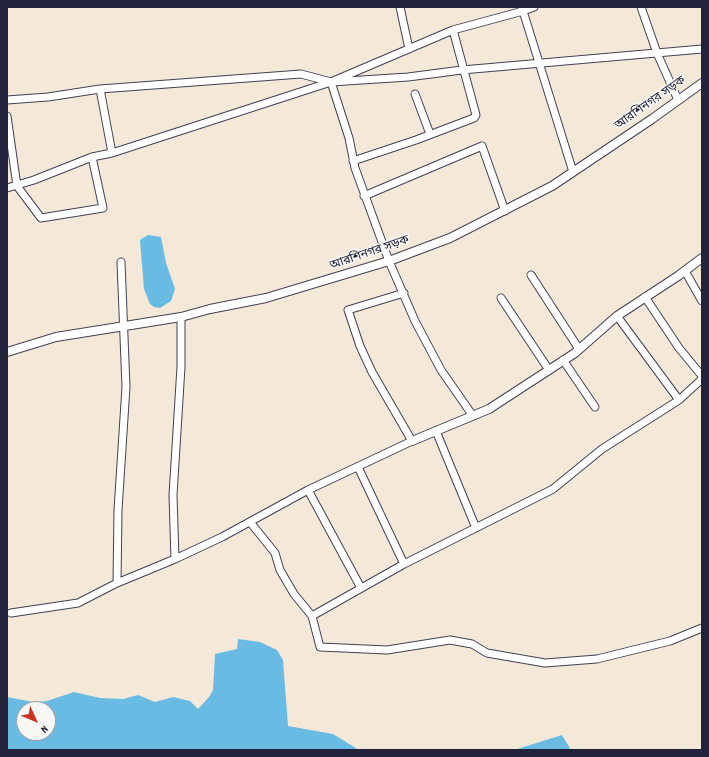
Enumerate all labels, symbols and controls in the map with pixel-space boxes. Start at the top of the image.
street label: আরশিনগর সড়ক [613,74,689,134]
street label: আরশিনগর সড়ক [328,234,412,274]
north arrow [16,701,56,741]
text: N [36,721,52,736]

